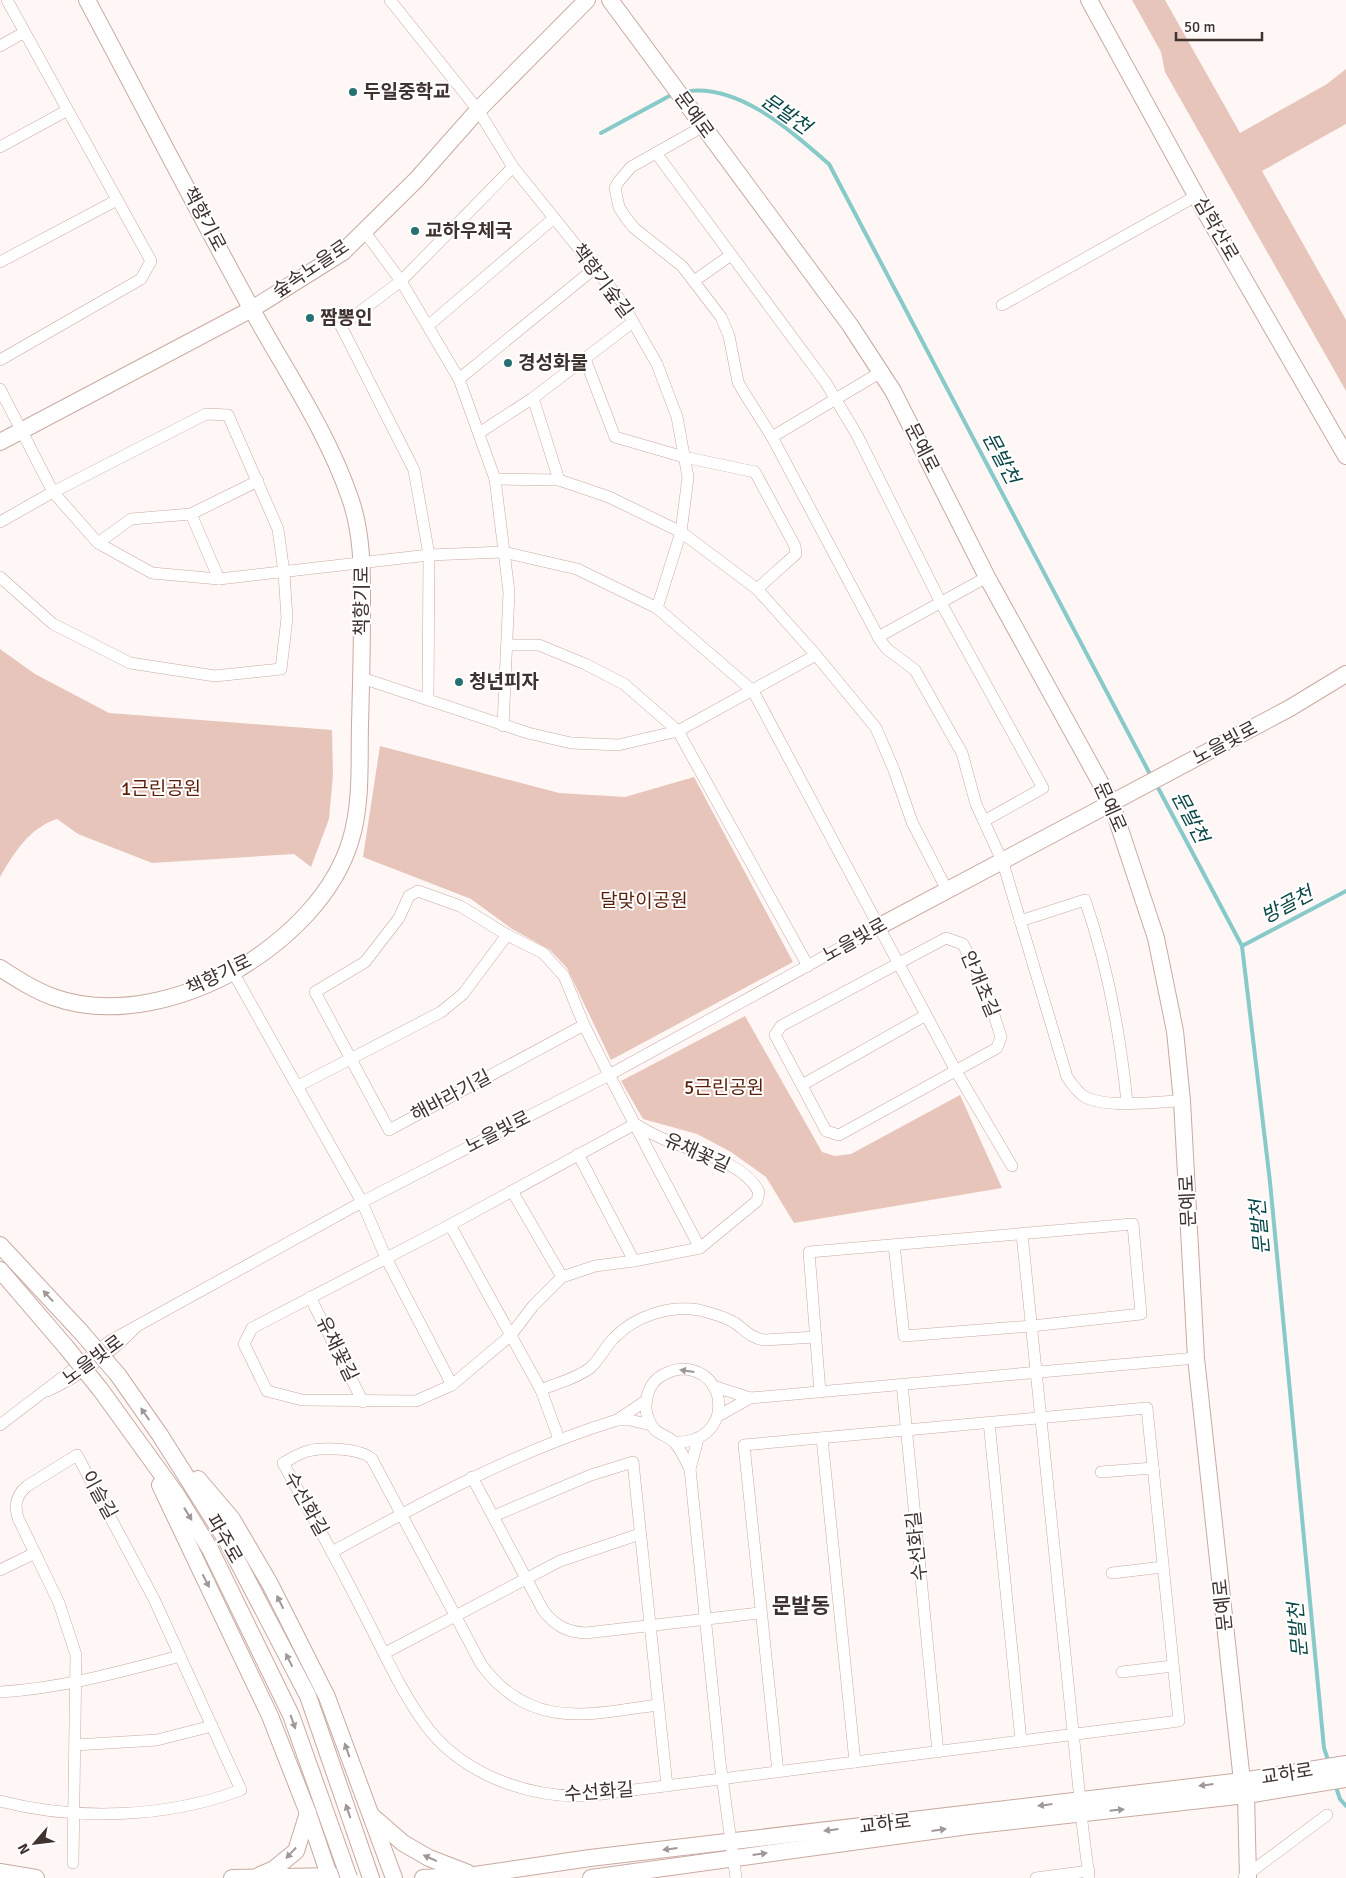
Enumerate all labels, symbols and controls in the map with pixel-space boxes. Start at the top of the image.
scale bar [1176,10,1262,42]
text: 50 m [1184,18,1215,36]
place label: 두일중학교 [363,80,450,104]
marker: 두일중학교 [347,86,359,98]
street label: 문예로 [669,87,719,143]
water label: 문발천 [756,88,818,142]
street label: 책향기로 [177,182,231,256]
street label: 심학산로 [1188,193,1244,265]
place label: 교하우체국 [425,219,512,243]
marker: 교하우체국 [409,225,421,237]
street label: 숲속노을로 [268,235,354,303]
street label: 책향기숲길 [566,239,638,323]
place label: 짬뽕인 [320,306,372,330]
marker: 짬뽕인 [304,312,316,324]
place label: 경성화물 [518,351,588,375]
marker: 경성화물 [502,357,514,369]
street label: 문예로 [899,419,945,477]
water label: 문발천 [977,428,1026,491]
street label: 책향기로 [350,566,374,636]
place label: 청년피자 [469,670,539,694]
marker: 청년피자 [453,676,465,688]
street label: 노을빛로 [1188,716,1262,770]
park label: 1근린공원 [121,777,201,801]
street label: 문예로 [1088,778,1132,836]
water label: 문발천 [1166,787,1215,850]
water label: 방골천 [1257,880,1320,929]
park label: 달맞이공원 [600,889,688,913]
street label: 노을빛로 [819,913,891,967]
street label: 안개초길 [955,947,1005,1021]
street label: 책향기로 [182,949,256,1001]
street label: 해바라기길 [407,1065,495,1127]
park label: 5근린공원 [684,1076,764,1100]
street label: 노을빛로 [461,1105,535,1159]
street label: 유채꽃길 [660,1128,734,1178]
street label: 문예로 [1175,1174,1201,1228]
water label: 문발천 [1245,1196,1275,1256]
one-way arrow [42,1290,53,1303]
street label: 유채꽃길 [311,1312,363,1386]
street label: 노을빛로 [58,1330,128,1390]
one-way arrow [679,1366,695,1374]
one-way arrow [140,1407,150,1421]
street label: 이슬길 [76,1466,122,1524]
street label: 수선화길 [279,1468,333,1540]
one-way arrow [184,1508,193,1521]
street label: 파주로 [200,1510,248,1568]
street label: 수선화길 [901,1510,933,1582]
one-way arrow [202,1574,210,1589]
street label: 문예로 [1208,1578,1238,1632]
district label: 문발동 [772,1593,830,1619]
one-way arrow [275,1595,284,1610]
water label: 문발천 [1283,1599,1313,1659]
one-way arrow [285,1653,293,1667]
one-way arrow [290,1714,297,1729]
one-way arrow [343,1742,351,1757]
street label: 교하로 [1259,1758,1315,1790]
street label: 수선화길 [563,1778,635,1806]
one-way arrow [1198,1781,1214,1789]
one-way arrow [1037,1801,1053,1809]
one-way arrow [344,1803,352,1818]
one-way arrow [1110,1806,1126,1814]
street label: 교하로 [858,1809,912,1839]
north arrow [10,1818,60,1868]
one-way arrow [823,1826,839,1834]
one-way arrow [931,1826,947,1834]
text: N [14,1841,34,1857]
one-way arrow [662,1845,678,1853]
one-way arrow [285,1847,297,1859]
one-way arrow [752,1849,768,1857]
one-way arrow [423,1853,437,1861]

